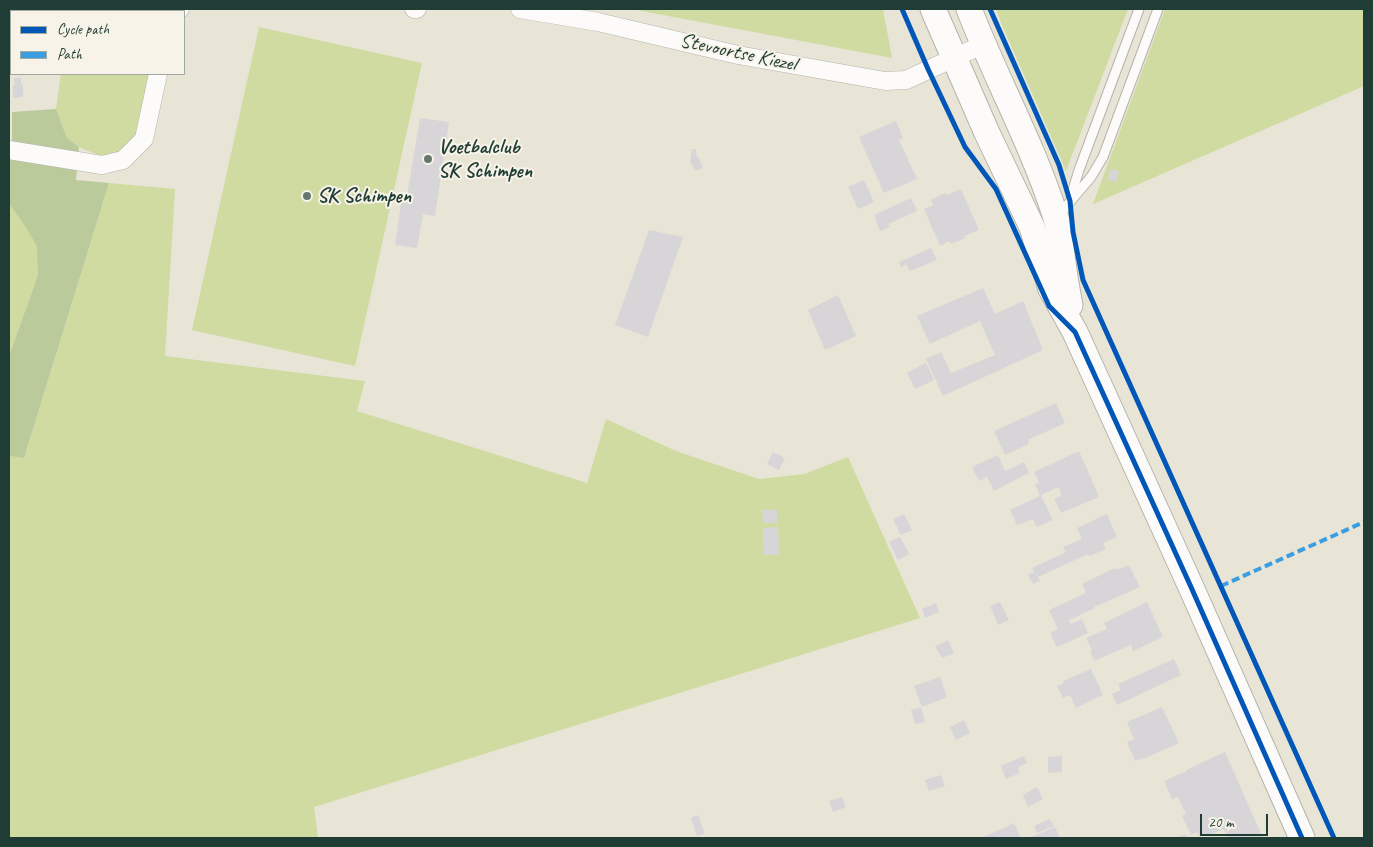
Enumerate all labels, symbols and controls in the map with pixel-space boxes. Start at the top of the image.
legend [10,10,185,75]
text: Cycle path [57,20,109,39]
street label: Stevoortse Kiezel [678,28,798,78]
text: Path [57,45,82,64]
place label: Voetbalclub SK Schimpen [438,134,532,184]
marker: Voetbalclub SK Schimpen [422,153,434,165]
place label: SK Schimpen [317,183,411,209]
marker: SK Schimpen [301,190,313,202]
scale bar [1203,804,1270,836]
text: 20 m [1208,813,1234,832]

